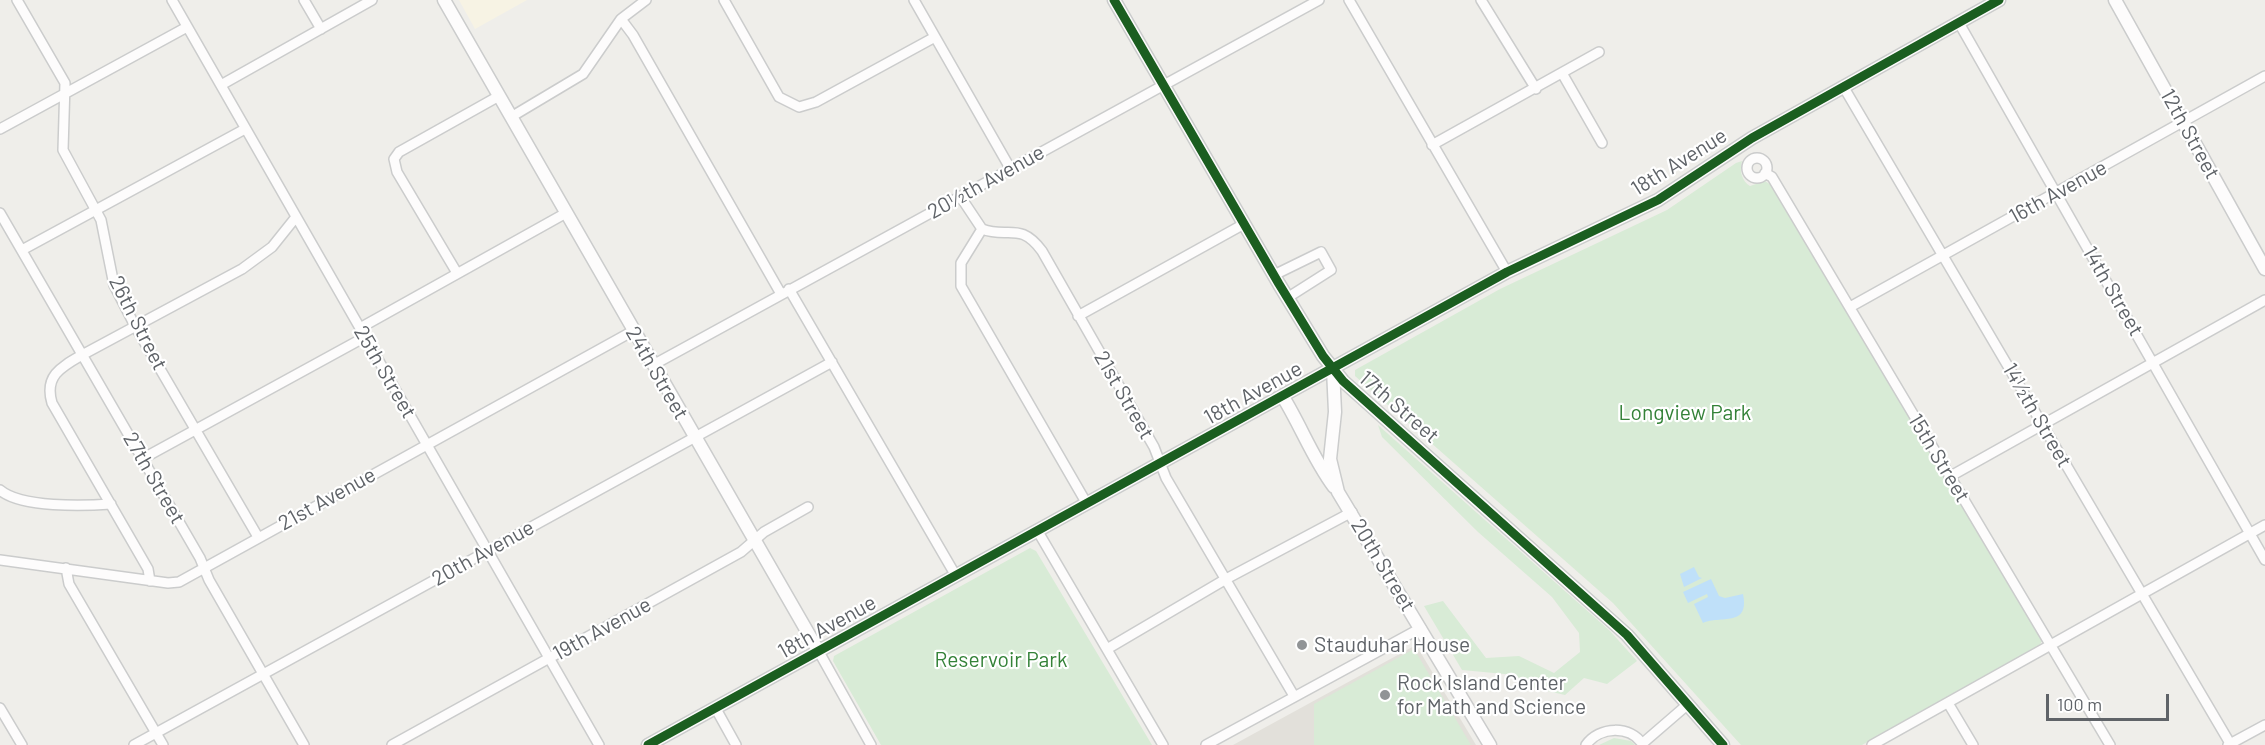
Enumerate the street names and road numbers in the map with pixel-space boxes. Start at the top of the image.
street label: 12th Street [2155,85,2225,183]
street label: 18th Avenue [1626,123,1732,201]
street label: 20½th Avenue [923,140,1049,224]
street label: 16th Avenue [2005,155,2111,229]
street label: 14th Street [2077,242,2149,340]
street label: 26th Street [103,272,173,374]
street label: 25th Street [348,321,422,423]
street label: 24th Street [620,322,694,424]
street label: 21st Street [1089,346,1159,444]
street label: 18th Avenue [1200,356,1306,430]
street label: 14½th Street [1997,358,2077,472]
street label: 17th Street [1354,365,1444,449]
street label: 15th Street [1903,409,1975,507]
street label: 27th Street [118,428,190,528]
street label: 21st Avenue [274,462,380,536]
street label: 20th Street [1346,514,1420,616]
street label: 20th Avenue [427,515,539,591]
street label: 18th Avenue [774,590,880,664]
street label: 19th Avenue [549,592,655,666]

